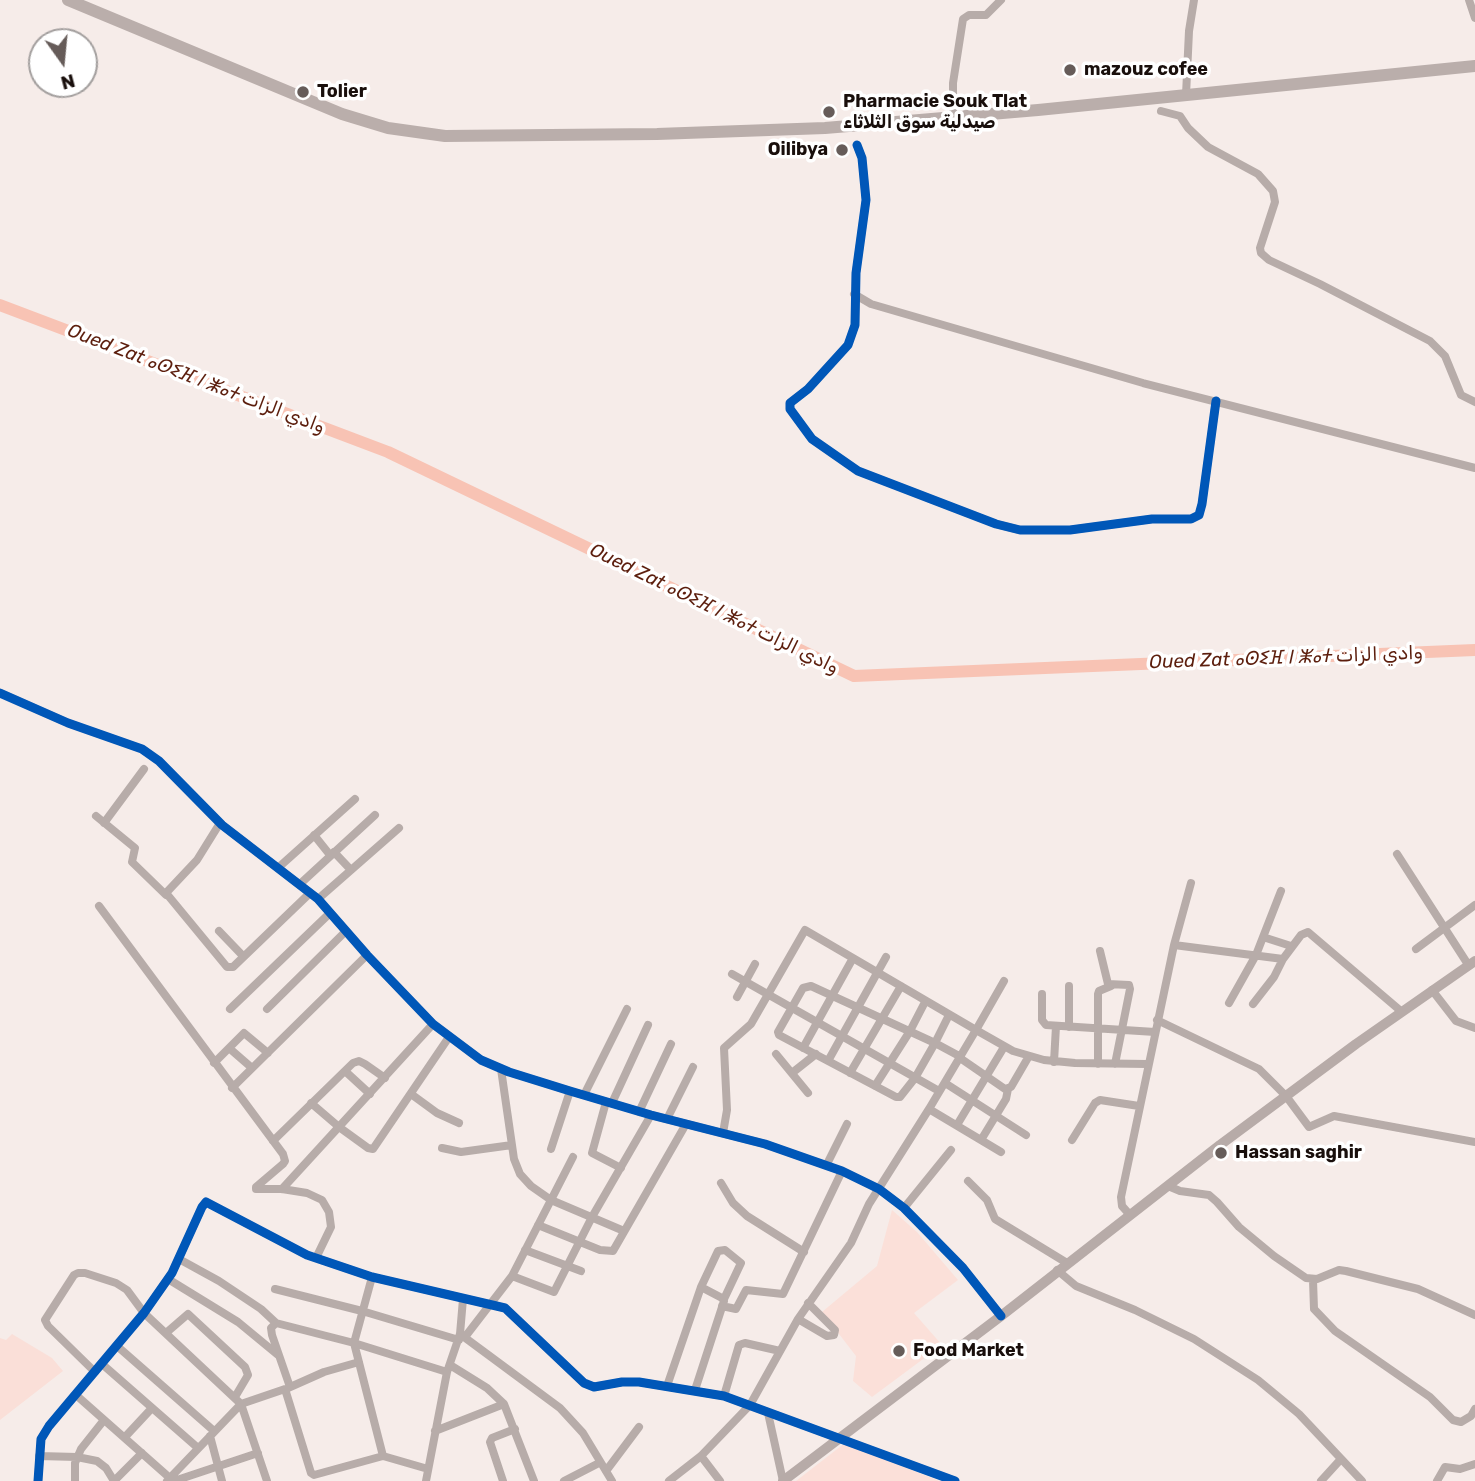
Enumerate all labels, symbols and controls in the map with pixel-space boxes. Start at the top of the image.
north arrow [28,28,98,98]
place label: mazouz cofee [1084,59,1208,81]
marker: mazouz cofee [1062,62,1078,78]
text: N [58,69,78,95]
place label: Tolier [317,81,367,103]
marker: Tolier [295,84,311,100]
place label: Pharmacie Souk Tlat صيدلية سوق الثلاثاء [843,91,1027,134]
marker: Pharmacie Souk Tlat صيدلية سوق الثلاثاء [821,104,837,120]
place label: Oilibya [768,139,828,161]
marker: Oilibya [834,142,850,158]
water label: Oued Zat ⴰⵙⵉⴼ ⵏ ⵥⴰⵜ وادي الزات [64,319,328,439]
water label: Oued Zat ⴰⵙⵉⴼ ⵏ ⵥⴰⵜ وادي الزات [586,539,842,679]
water label: Oued Zat ⴰⵙⵉⴼ ⵏ ⵥⴰⵜ وادي الزات [1149,642,1423,674]
place label: Hassan saghir [1235,1142,1362,1164]
marker: Hassan saghir [1213,1145,1229,1161]
place label: Food Market [913,1340,1024,1362]
marker: Food Market [891,1343,907,1359]

